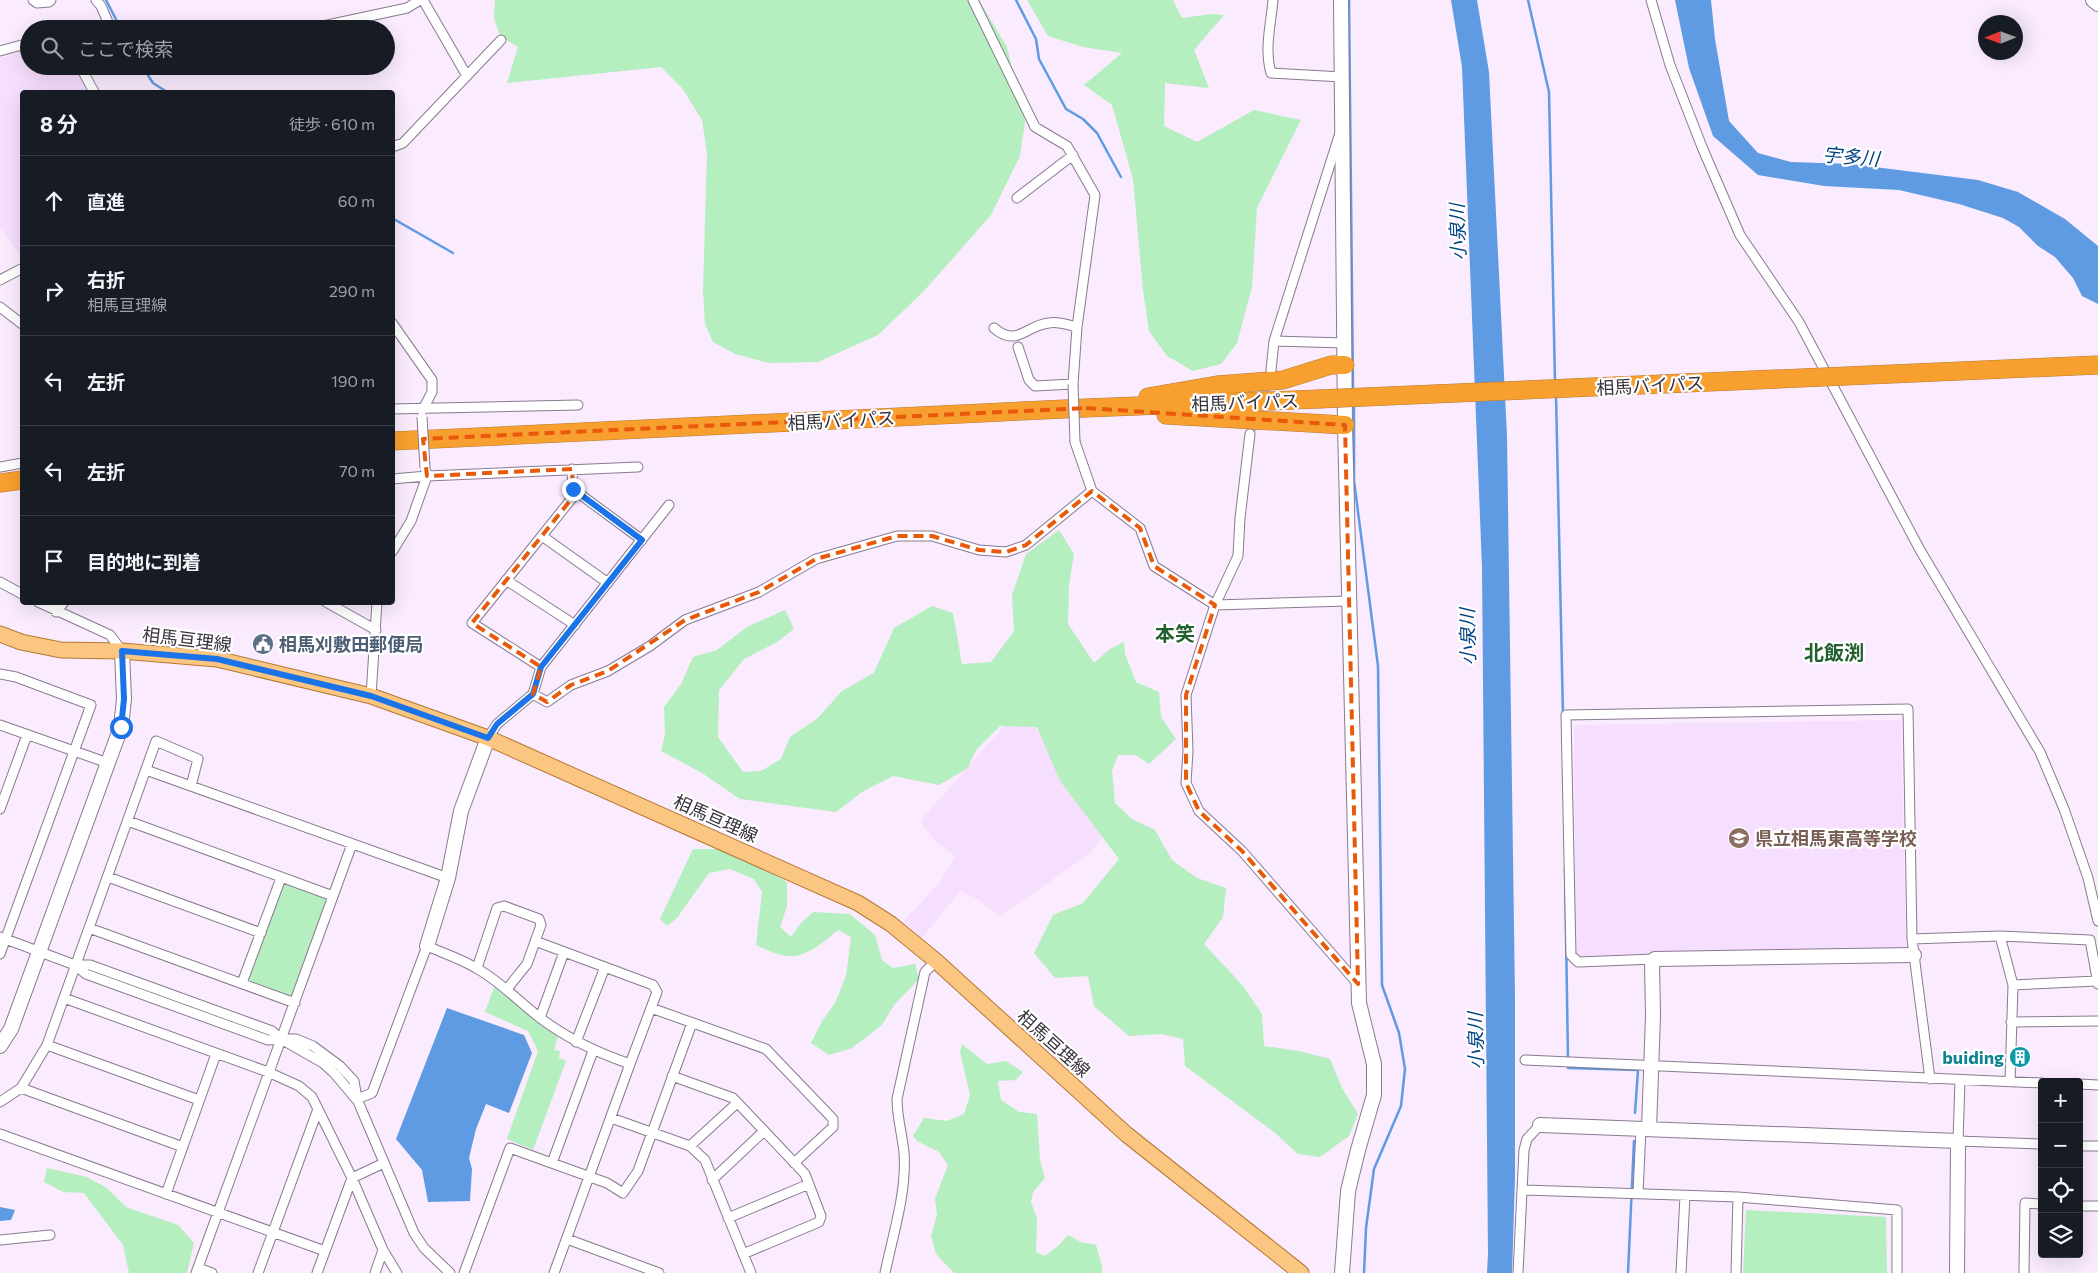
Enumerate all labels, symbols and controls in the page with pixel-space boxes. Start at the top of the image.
north arrow [1978,15,2023,60]
search box [20,20,395,75]
icon: search [38,34,66,62]
text: ここで検索 [78,37,173,60]
text: 8 分 [40,111,78,136]
text: 徒歩 · 610 m [289,114,375,133]
water label: 宇多川 [1822,142,1882,170]
icon: ahead [40,187,68,215]
text: 直進 [87,190,125,213]
text: 60 m [338,191,375,210]
water label: 小泉川 [1444,201,1469,261]
text: 右折 [87,268,125,291]
icon: right [40,277,68,305]
text: 290 m [329,281,375,300]
text: 相馬亘理線 [87,295,167,314]
icon: left [40,367,68,395]
text: 左折 [87,370,125,393]
text: 190 m [331,371,375,390]
street label: 相馬バイパス [1596,371,1704,399]
street label: 相馬バイパス [1191,389,1299,415]
street label: 相馬バイパス [787,406,895,434]
icon: left [40,457,68,485]
text: 左折 [87,460,125,483]
text: 70 m [339,461,375,480]
route end [562,478,585,501]
icon: arrive [40,547,68,575]
text: 目的地に到着 [87,550,201,573]
water label: 小泉川 [1455,606,1479,666]
district label: 本笑 [1155,621,1195,645]
street label: 相馬亘理線 [141,623,233,655]
public building icon: 相馬刈敷田郵便局 [251,632,275,656]
place label: 相馬刈敷田郵便局 [279,633,423,655]
district label: 北飯渕 [1804,640,1864,664]
route start [110,716,133,739]
street label: 相馬亘理線 [670,790,762,846]
school or university icon: 県立相馬東高等学校 [1727,826,1751,850]
place label: 県立相馬東高等学校 [1755,827,1917,849]
street label: 相馬亘理線 [1013,1005,1095,1081]
water label: 小泉川 [1463,1010,1487,1070]
building icon: buiding [2008,1045,2032,1069]
place label: buiding [1942,1046,2004,1068]
map controls [2038,1078,2083,1258]
button: + [2038,1078,2083,1123]
button: − [2038,1123,2083,1168]
button: locate [2038,1168,2083,1213]
button: layers [2038,1213,2083,1258]

